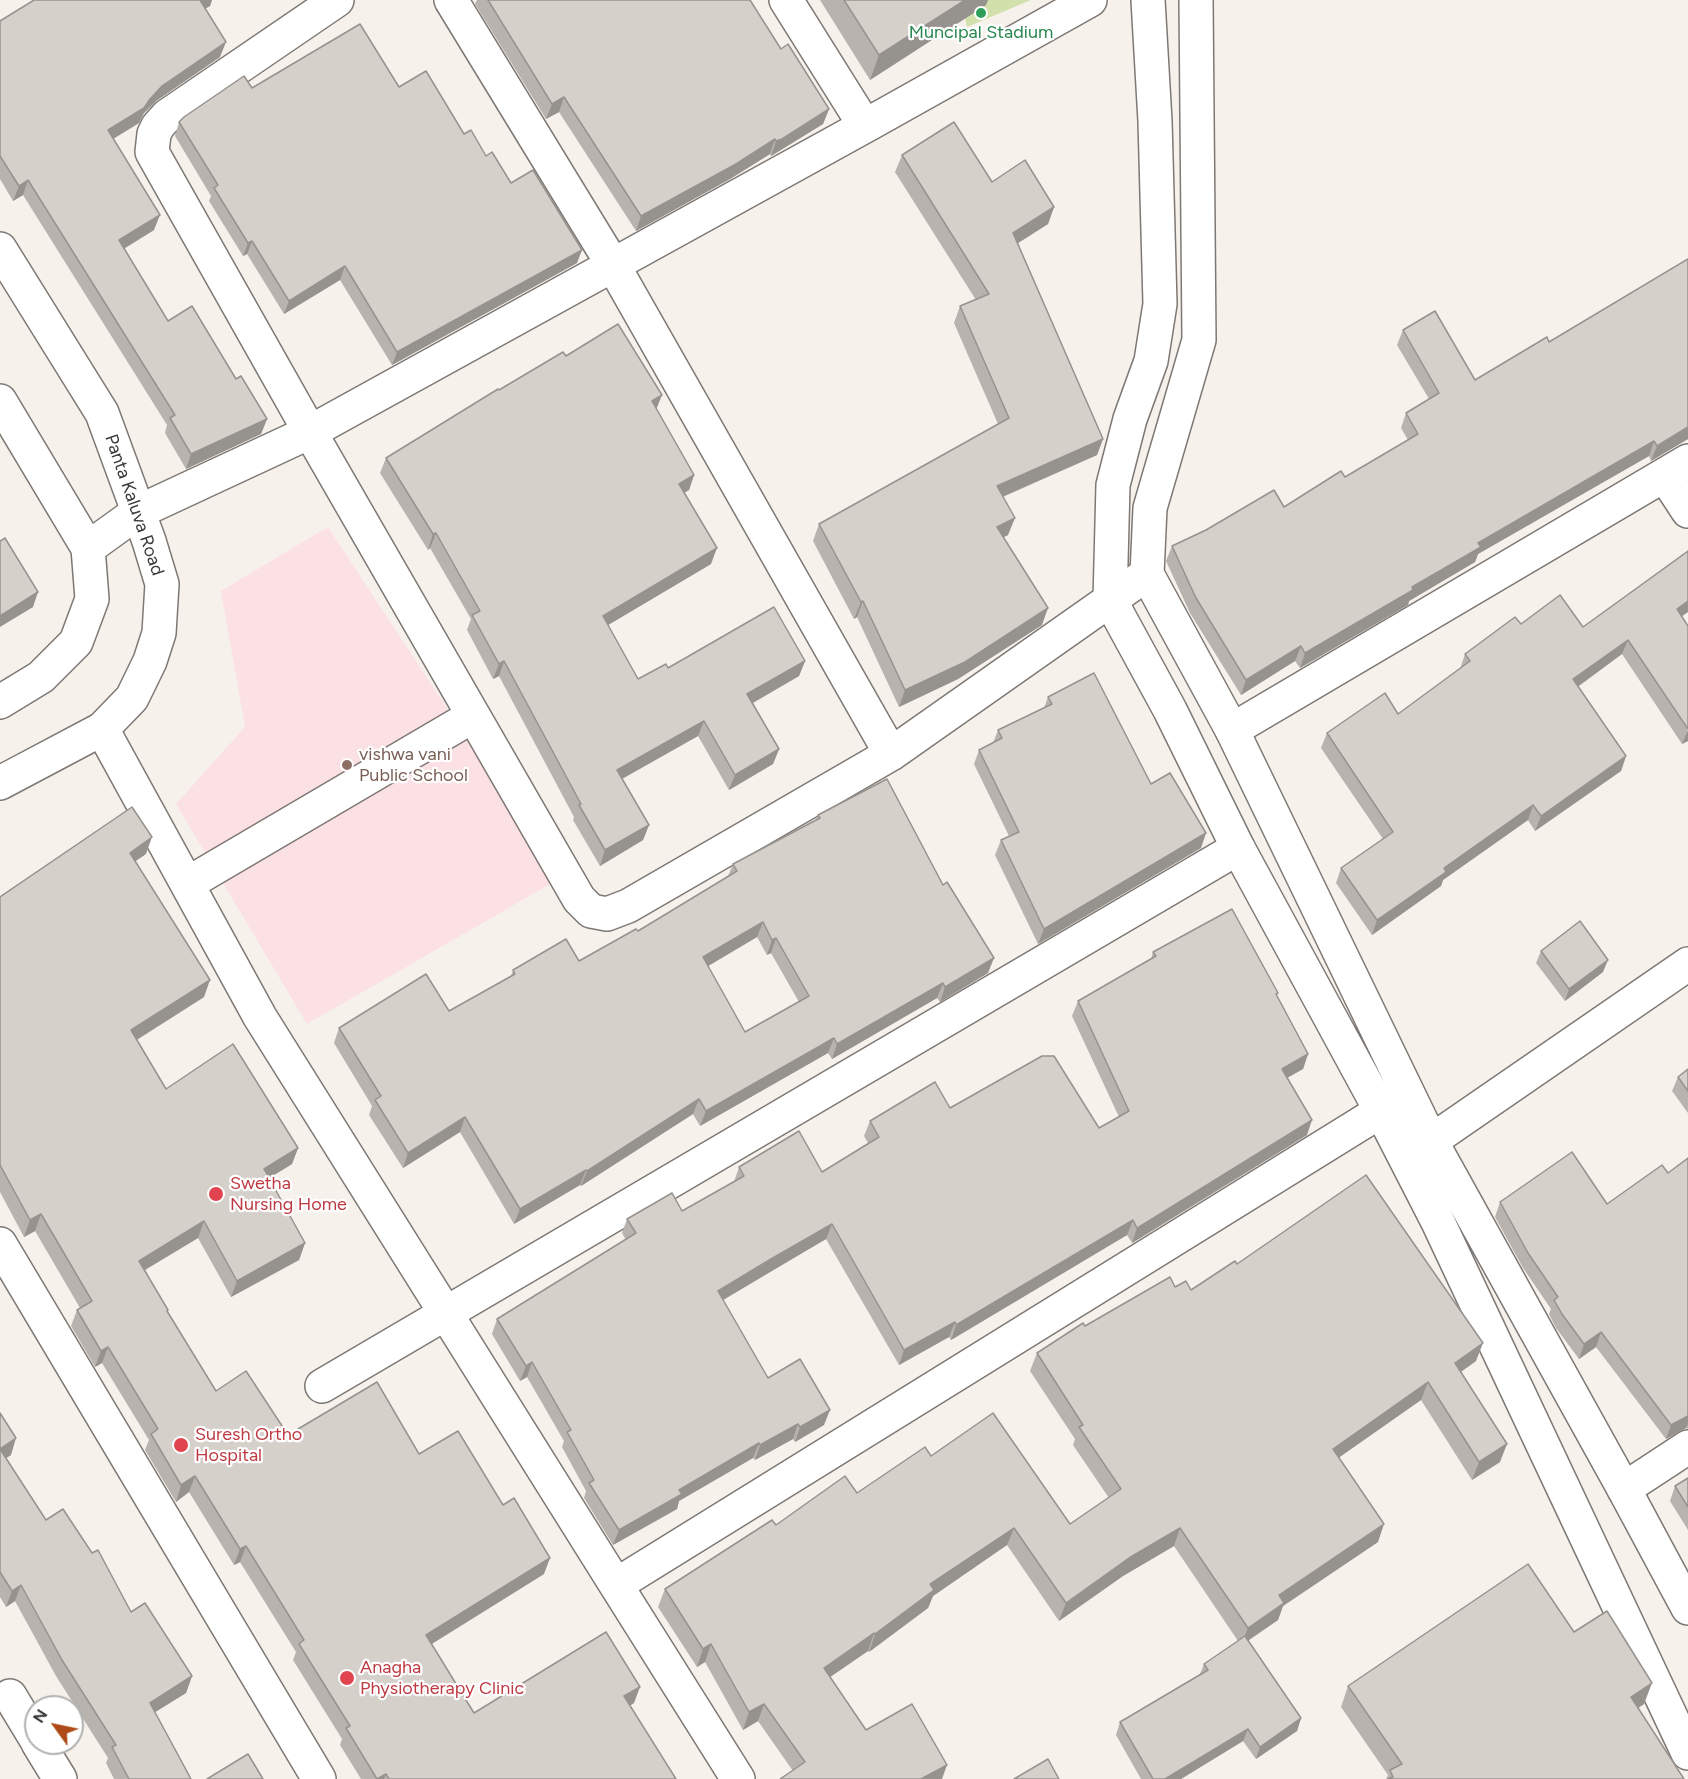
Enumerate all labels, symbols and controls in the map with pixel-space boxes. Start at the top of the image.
marker: Muncipal Stadium [974,6,988,20]
place label: Muncipal Stadium [909,22,1053,44]
street label: Panta Kaluva Road [100,431,168,579]
place label: vishwa vani Public School [359,744,468,786]
marker: vishwa vani Public School [340,758,354,772]
place label: Swetha Nursing Home [230,1173,347,1216]
marker: Swetha Nursing Home [207,1185,225,1203]
place label: Suresh Ortho Hospital [195,1424,302,1466]
marker: Suresh Ortho Hospital [172,1436,190,1454]
place label: Anagha Physiotherapy Clinic [360,1657,524,1700]
marker: Anagha Physiotherapy Clinic [338,1669,356,1687]
north arrow [24,1695,84,1755]
text: N [29,1706,51,1726]

